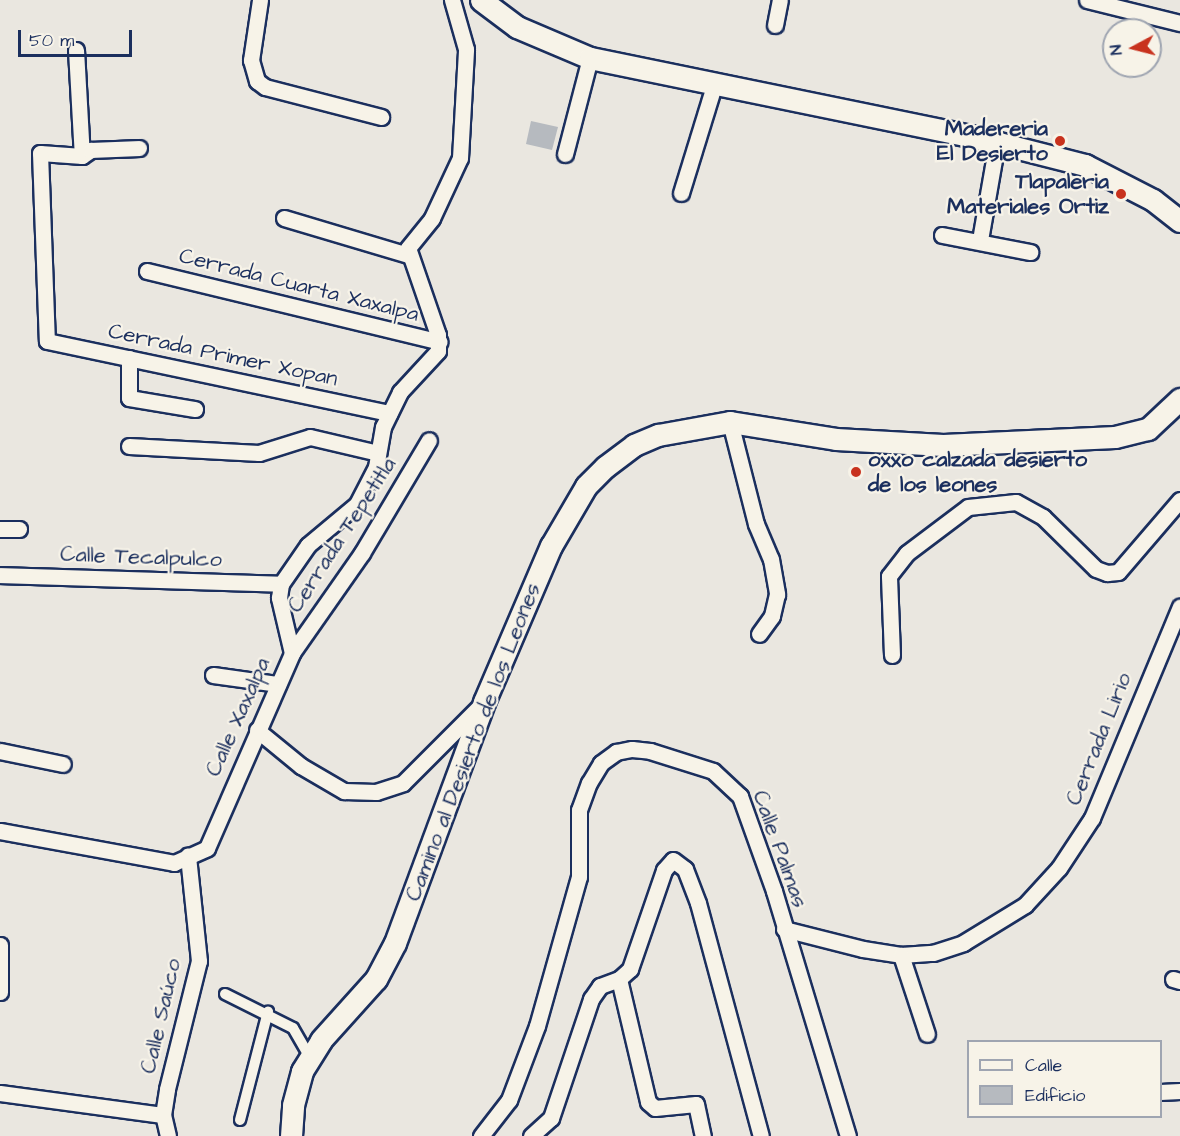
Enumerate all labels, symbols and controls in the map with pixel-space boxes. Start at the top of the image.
scale bar [21,18,135,56]
north arrow [1102,18,1162,78]
text: 50 m [29,28,74,53]
text: N [1105,44,1128,56]
place label: Madereria El Desierto [937,115,1048,166]
marker: Madereria El Desierto [1053,134,1067,148]
place label: Tlapaleria Materiales Ortiz [947,168,1109,220]
marker: Tlapaleria Materiales Ortiz [1114,187,1128,201]
street label: Cerrada Cuarta Xaxalpa [176,242,422,328]
street label: Cerrada Primer Xopan [106,318,340,392]
place label: oxxo calzada desierto de los leones [868,446,1087,498]
street label: Cerrada Tepetitla [282,452,402,618]
marker: oxxo calzada desierto de los leones [849,465,863,479]
street label: Calle Tecalpulco [60,541,222,573]
street label: Camino al Desierto de los Leones [400,579,546,905]
street label: Calle Xaxalpa [200,654,276,780]
street label: Cerrada Lirio [1060,669,1138,809]
street label: Calle Palmas [747,787,813,911]
street label: Calle Saúco [135,956,187,1076]
legend [967,1040,1162,1118]
text: Calle [1025,1053,1062,1078]
text: Edificio [1025,1083,1085,1108]

